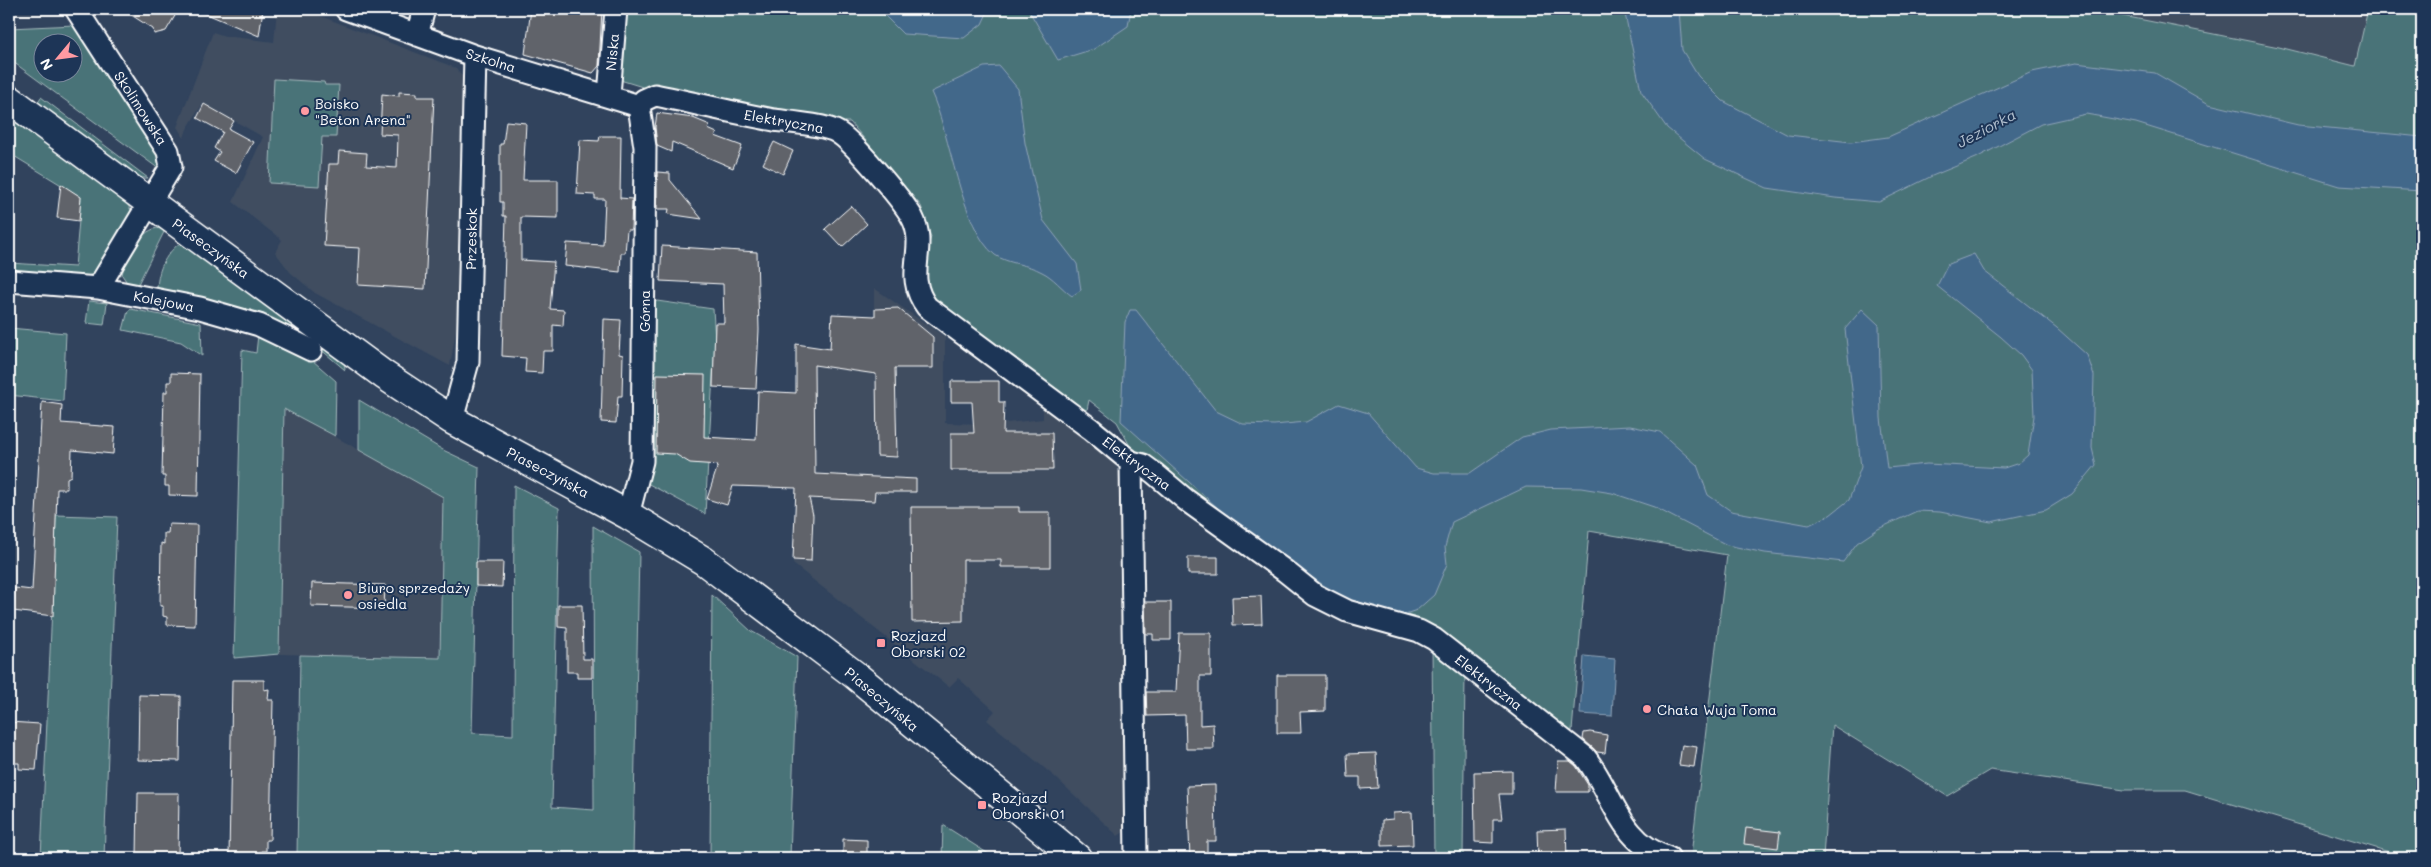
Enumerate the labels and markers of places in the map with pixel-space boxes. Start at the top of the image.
place label: Boisko "Beton Arena" [315,94,411,129]
marker: Boisko "Beton Arena" [299,105,311,117]
place label: Biuro sprzedaży osiedla [358,578,470,613]
marker: Biuro sprzedaży osiedla [342,589,354,601]
place label: Rozjazd Oborski 02 [891,626,966,661]
marker: Rozjazd Oborski 02 [875,637,887,649]
place label: Chata Wuja Toma [1657,700,1777,719]
marker: Chata Wuja Toma [1641,703,1653,715]
place label: Rozjazd Oborski 01 [992,788,1065,823]
marker: Rozjazd Oborski 01 [976,799,988,811]

